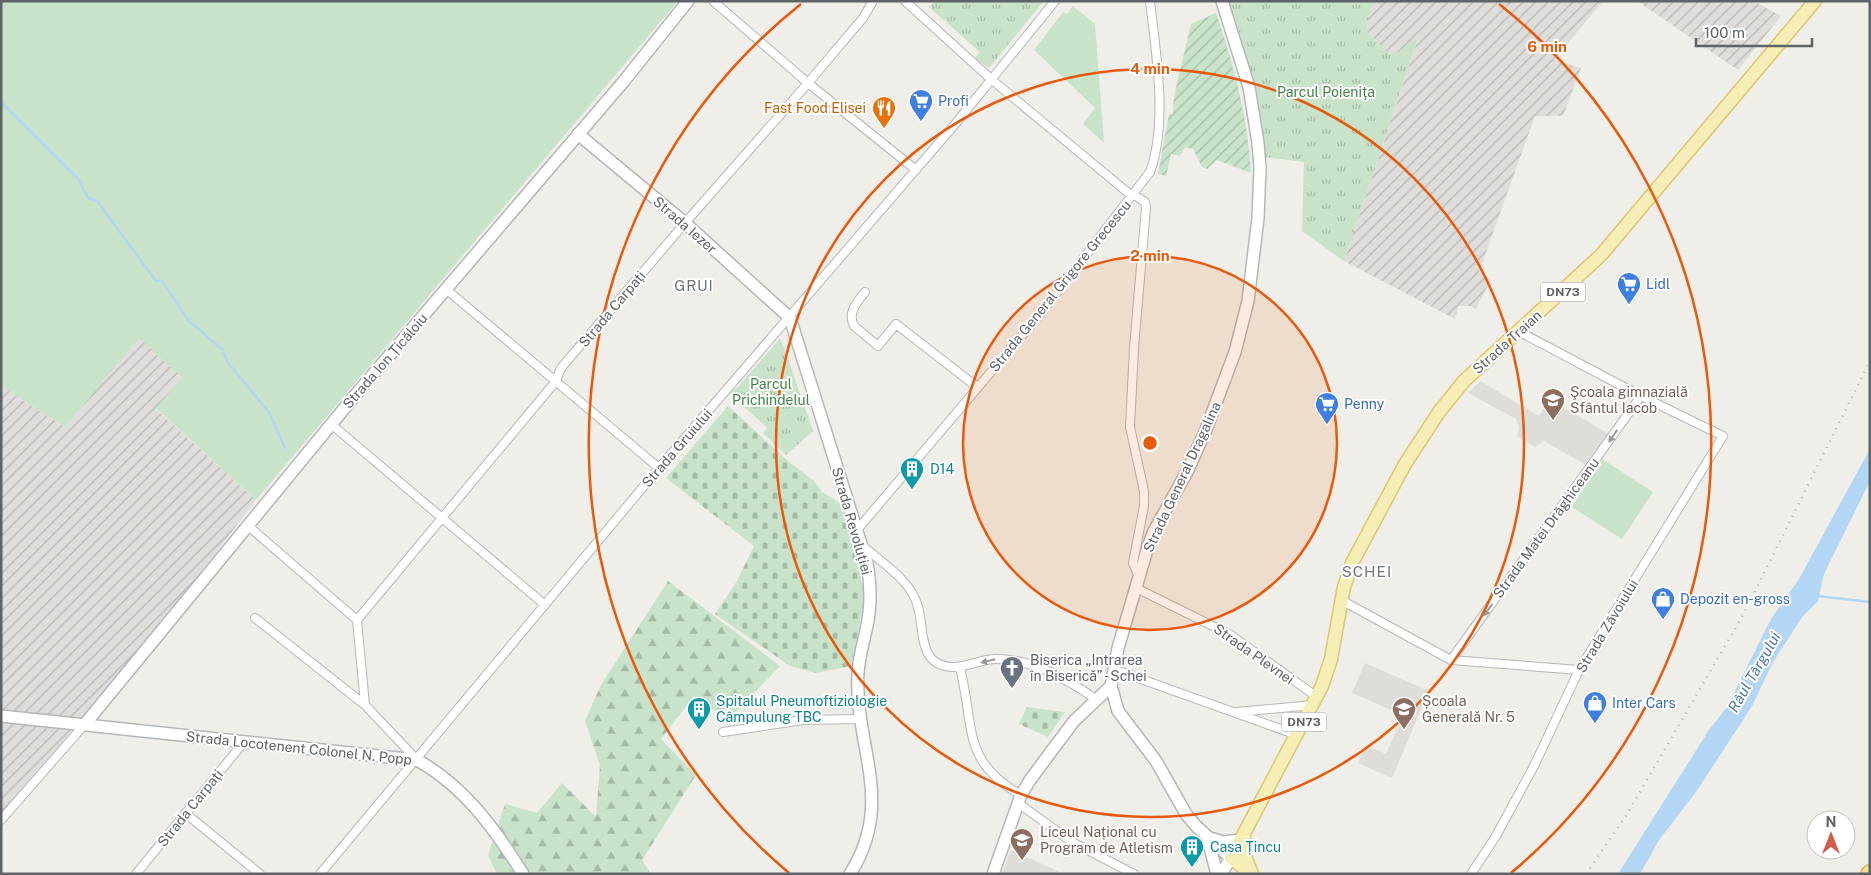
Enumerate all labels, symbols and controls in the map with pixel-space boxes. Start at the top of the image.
scale bar [1696,15,1812,47]
text: 100 m [1704,24,1745,41]
text: 6 min [1527,38,1567,55]
text: 4 min [1130,60,1170,77]
park label: Parcul Poieniţa [1277,84,1375,100]
supermarket icon: Profi [908,88,934,122]
place label: Profi [938,93,969,109]
restaurant icon: Fast Food Elisei [871,95,897,129]
place label: Fast Food Elisei [764,100,866,116]
street label: Strada Iezer [650,193,720,257]
street label: Strada General Grigore Grecescu [986,197,1134,375]
text: 2 min [1130,247,1170,264]
street label: Strada Carpați [576,268,648,350]
supermarket icon: Lidl [1616,271,1642,305]
place label: Lidl [1646,276,1670,292]
district label: GRUI [674,277,714,294]
road number: DN73 [1540,282,1586,302]
street label: Strada Traian [1469,307,1545,377]
street label: Strada Ion Țicăloiu [339,310,431,412]
park label: Parcul Prichindelul [732,376,810,408]
place label: Şcoala gimnazială Sfântul Iacob [1570,384,1688,416]
school or university icon: Şcoala gimnazială Sfântul Iacob [1540,387,1566,421]
supermarket icon: Penny [1314,391,1340,425]
place label: Penny [1344,396,1385,412]
street label: Strada General Dragalina [1140,399,1224,555]
street label: Strada Gruiului [639,406,715,490]
one-way arrow [1608,429,1618,442]
centre of rings [1141,434,1159,452]
street label: Strada Matei Drăghiceanu [1490,455,1602,601]
building icon: D14 [899,456,925,490]
place label: D14 [930,461,954,477]
street label: Strada Revoluției [829,465,875,577]
district label: SCHEI [1342,563,1392,580]
street label: Strada Zăvoiului [1573,577,1641,675]
shop icon: Depozit en-gross [1650,586,1676,620]
place label: Depozit en-gross [1680,591,1790,607]
one-way arrow [1482,603,1493,616]
street label: Strada Plevnei [1211,620,1297,688]
water label: Râul Târgului [1724,629,1784,715]
place label: Biserica „Intrarea în Biserică” - Schei [1029,652,1147,684]
church icon: Biserica „Intrarea în Biserică” - Schei [999,655,1025,689]
one-way arrow [980,657,995,665]
shop icon: Inter Cars [1582,690,1608,724]
place label: Spitalul Pneumoftiziologie Câmpulung TBC [716,693,887,725]
place label: Școala Generală Nr. 5 [1422,693,1515,725]
place label: Inter Cars [1612,695,1676,711]
building icon: Spitalul Pneumoftiziologie Câmpulung TBC [686,696,712,730]
school or university icon: Școala Generală Nr. 5 [1391,696,1417,730]
road number: DN73 [1282,712,1326,732]
street label: Strada Locotenent Colonel N. Popp [185,728,413,768]
street label: Strada Carpați [154,766,226,850]
north arrow [1806,810,1856,860]
text: N [1826,814,1836,830]
place label: Liceul Național cu Program de Atletism [1040,824,1173,856]
school or university icon: Liceul Național cu Program de Atletism [1009,827,1035,861]
building icon: Casa Țincu [1179,834,1205,868]
place label: Casa Țincu [1210,839,1281,855]

